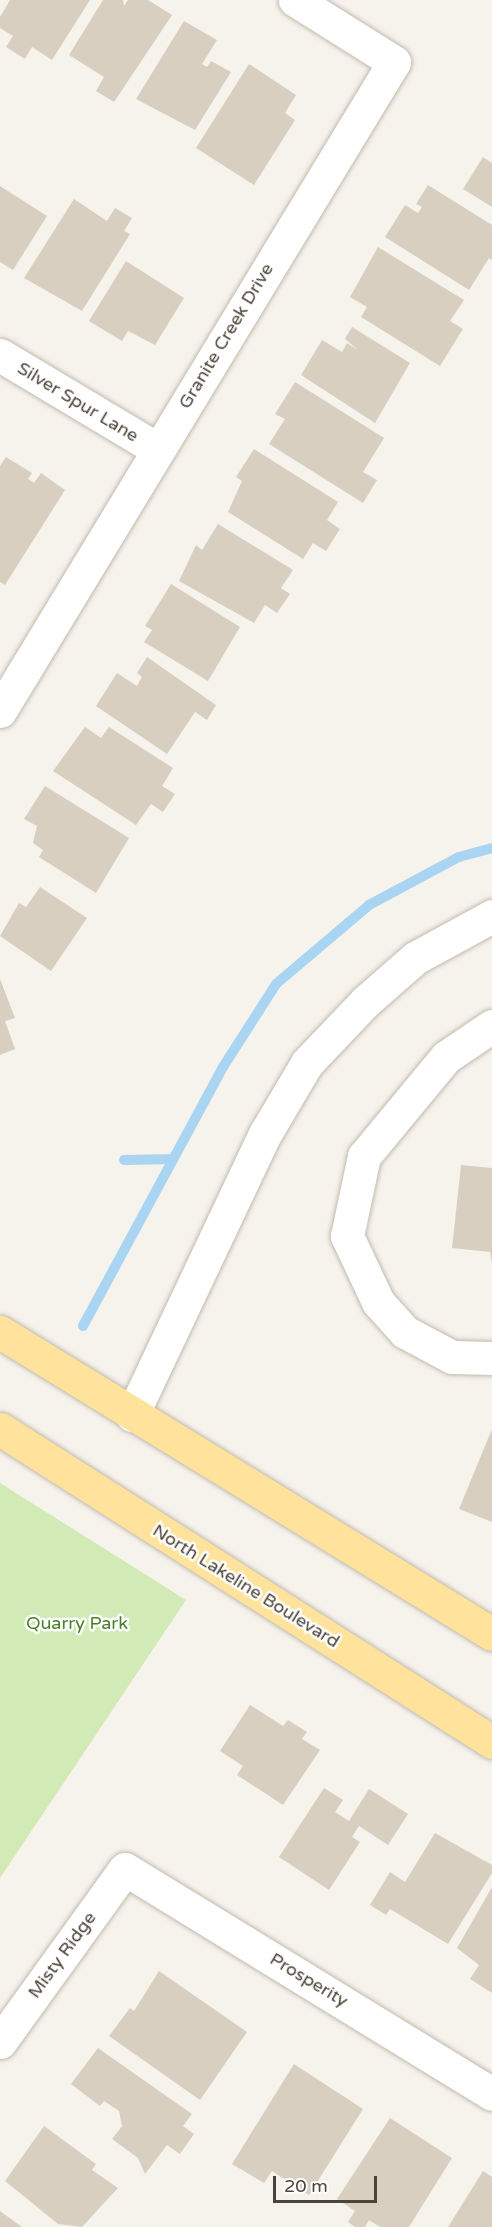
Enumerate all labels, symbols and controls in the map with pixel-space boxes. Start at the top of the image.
street label: Granite Creek Drive [174,259,278,413]
street label: Silver Spur Lane [13,357,143,447]
street label: North Lakeline Boulevard [149,1520,343,1652]
park label: Quarry Park [26,1612,128,1634]
street label: Misty Ridge [23,1908,101,2002]
street label: Prosperity [266,1948,352,2012]
scale bar [276,2164,380,2202]
text: 20 m [284,2175,328,2197]

